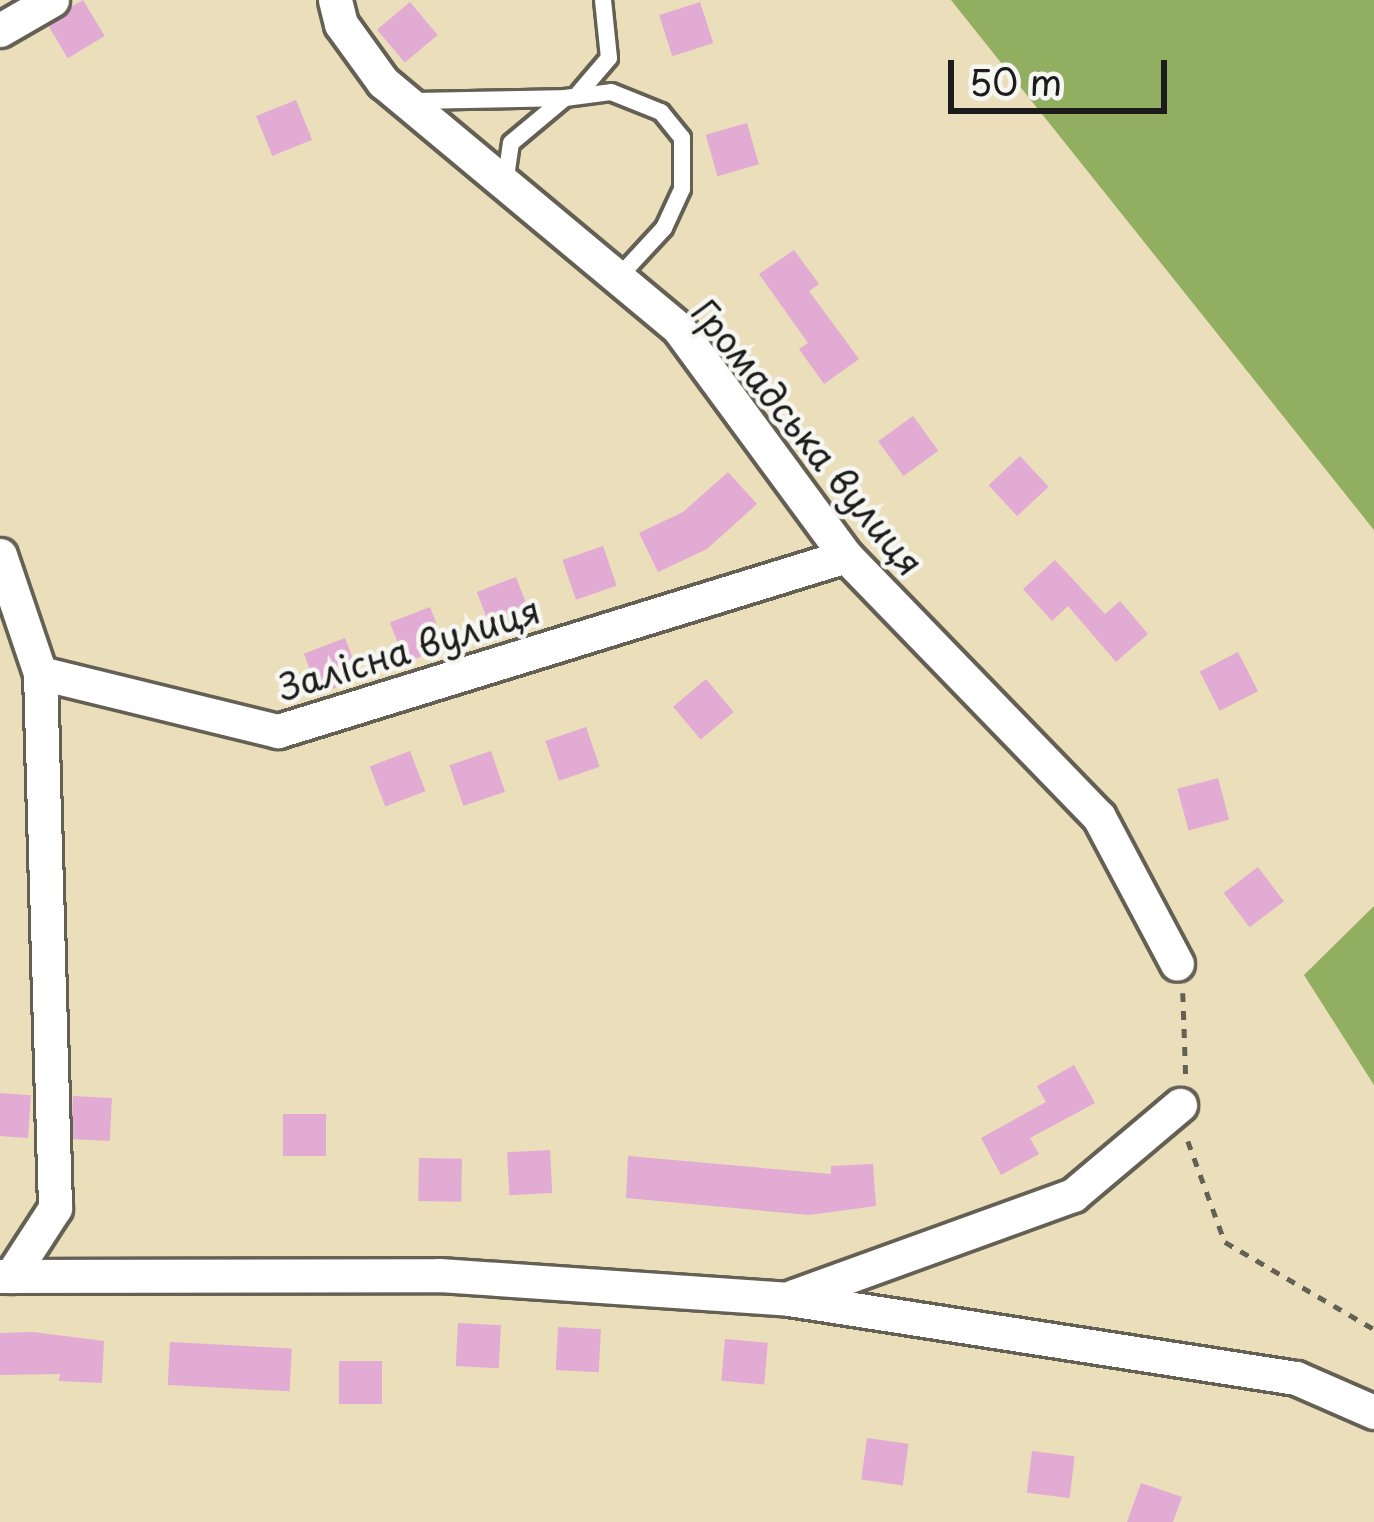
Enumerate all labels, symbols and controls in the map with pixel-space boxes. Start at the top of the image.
scale bar [954,36,1173,110]
text: 50 m [969,54,1062,108]
street label: Громадська вулиця [683,290,933,584]
street label: Залісна вулиця [271,587,547,709]

